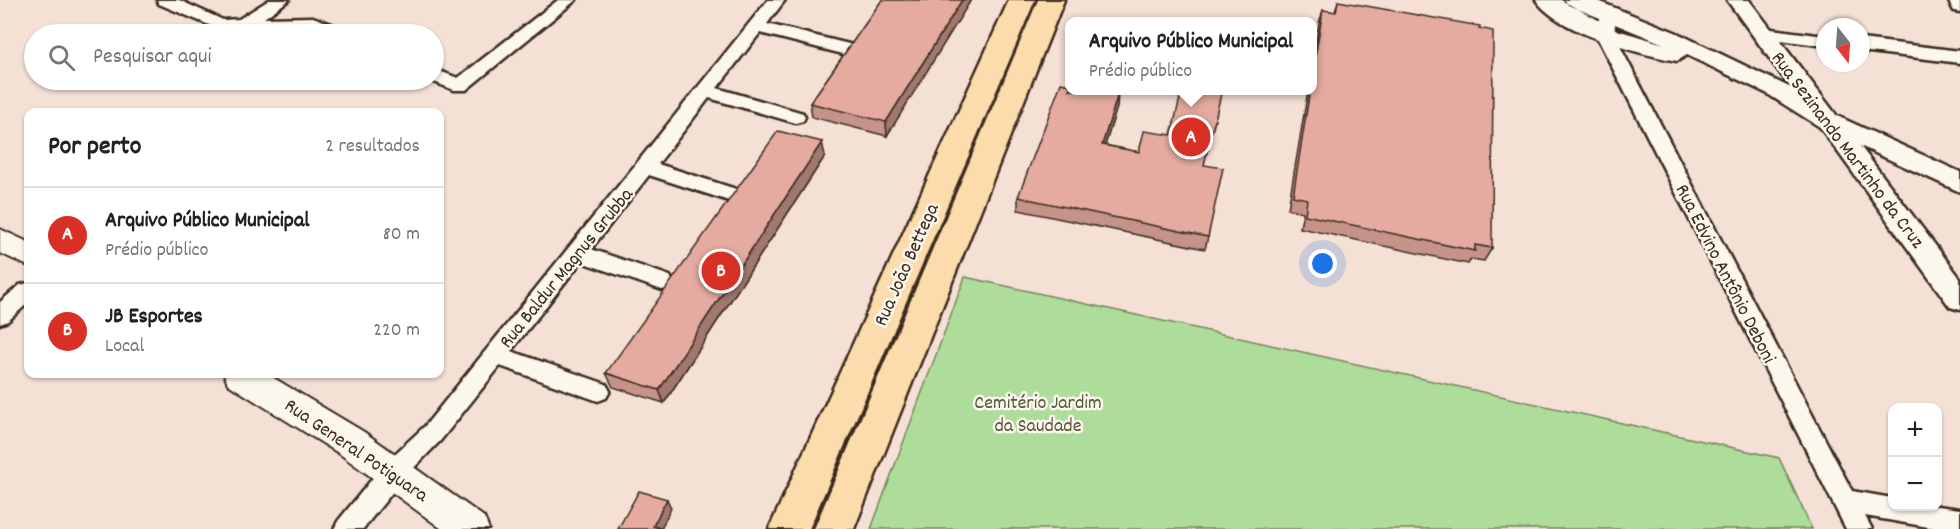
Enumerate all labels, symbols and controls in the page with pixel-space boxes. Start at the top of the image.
popup [1065,17,1317,95]
north arrow [1816,18,1870,72]
search box [24,24,444,90]
text: Arquivo Público Municipal [1089,27,1293,58]
icon: search [45,41,78,74]
text: Pesquisar aqui [93,42,212,73]
street label: Rua Sezinando Martinho da Cruz [1763,46,1930,255]
text: Prédio público [1089,58,1192,86]
pin: A [1172,114,1210,160]
text: Por perto [48,129,141,166]
text: 2 resultados [325,133,420,161]
street label: Rua Edvino Antônio Deboni [1667,180,1782,369]
street label: Rua Baldur Magnus Grubba [494,182,641,355]
street label: Rua João Bettega [868,199,948,331]
text: Arquivo Público Municipal [105,206,310,237]
text: A [62,221,73,249]
text: 80 m [383,221,420,249]
text: Prédio público [105,237,209,265]
pin: B [702,248,740,294]
your location [1308,249,1337,278]
text: JB Esportes [105,302,203,333]
text: B [63,317,72,345]
text: 220 m [373,317,420,345]
text: Local [105,333,144,361]
park label: Cemitério Jardim da Saudade [974,390,1102,441]
street label: Rua General Potiguara [278,393,433,510]
map controls [1888,403,1942,511]
button: + [1888,403,1942,457]
button: − [1888,457,1942,511]

